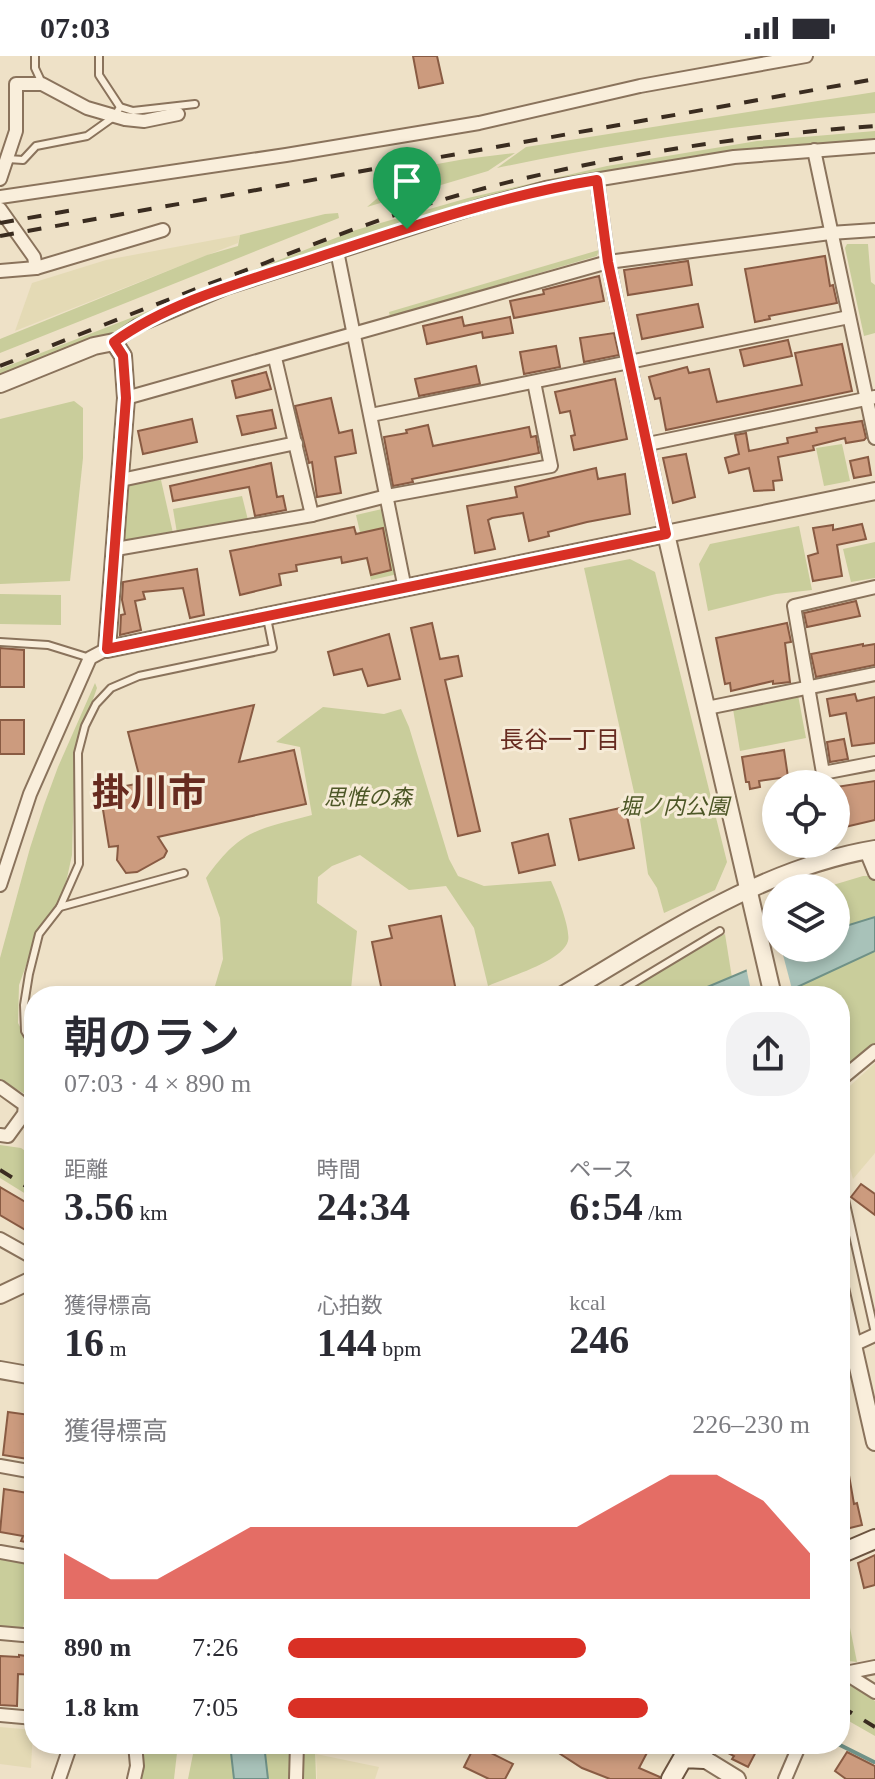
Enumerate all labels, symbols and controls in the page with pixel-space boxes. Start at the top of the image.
text: 07:03 [40,11,110,44]
pin [373,147,441,229]
icon: arrive [385,159,429,203]
district label: 長谷一丁目 [500,727,620,753]
map controls [762,770,850,962]
button: locate [762,770,850,858]
district label: 掛川市 [92,772,206,814]
park label: 思惟の森 [324,785,414,810]
park label: 堀ノ内公園 [619,794,732,819]
button: layers [762,874,850,962]
button: share [726,1012,810,1096]
text: 朝のラン [64,1014,240,1063]
text: 07:03 · 4 × 890 m [64,1069,251,1098]
text: 距離 [64,1157,108,1182]
text: 時間 [317,1157,361,1182]
text: ペース [569,1157,634,1182]
text: 3.56 [64,1184,134,1229]
text: 24:34 [317,1184,410,1229]
text: 6:54 [569,1184,643,1229]
text: km [134,1200,168,1225]
text: /km [643,1200,682,1225]
text: kcal [569,1290,606,1315]
text: 獲得標高 [64,1293,152,1318]
text: 心拍数 [317,1293,383,1318]
text: 246 [569,1317,629,1362]
text: 16 [64,1320,104,1365]
text: 144 [317,1320,377,1365]
text: m [104,1336,127,1361]
text: bpm [377,1336,421,1361]
text: 226–230 m [692,1410,810,1439]
text: 獲得標高 [64,1417,168,1446]
text: 890 m [64,1633,131,1662]
text: 7:26 [192,1633,238,1662]
text: 1.8 km [64,1693,139,1722]
text: 7:05 [192,1693,238,1722]

